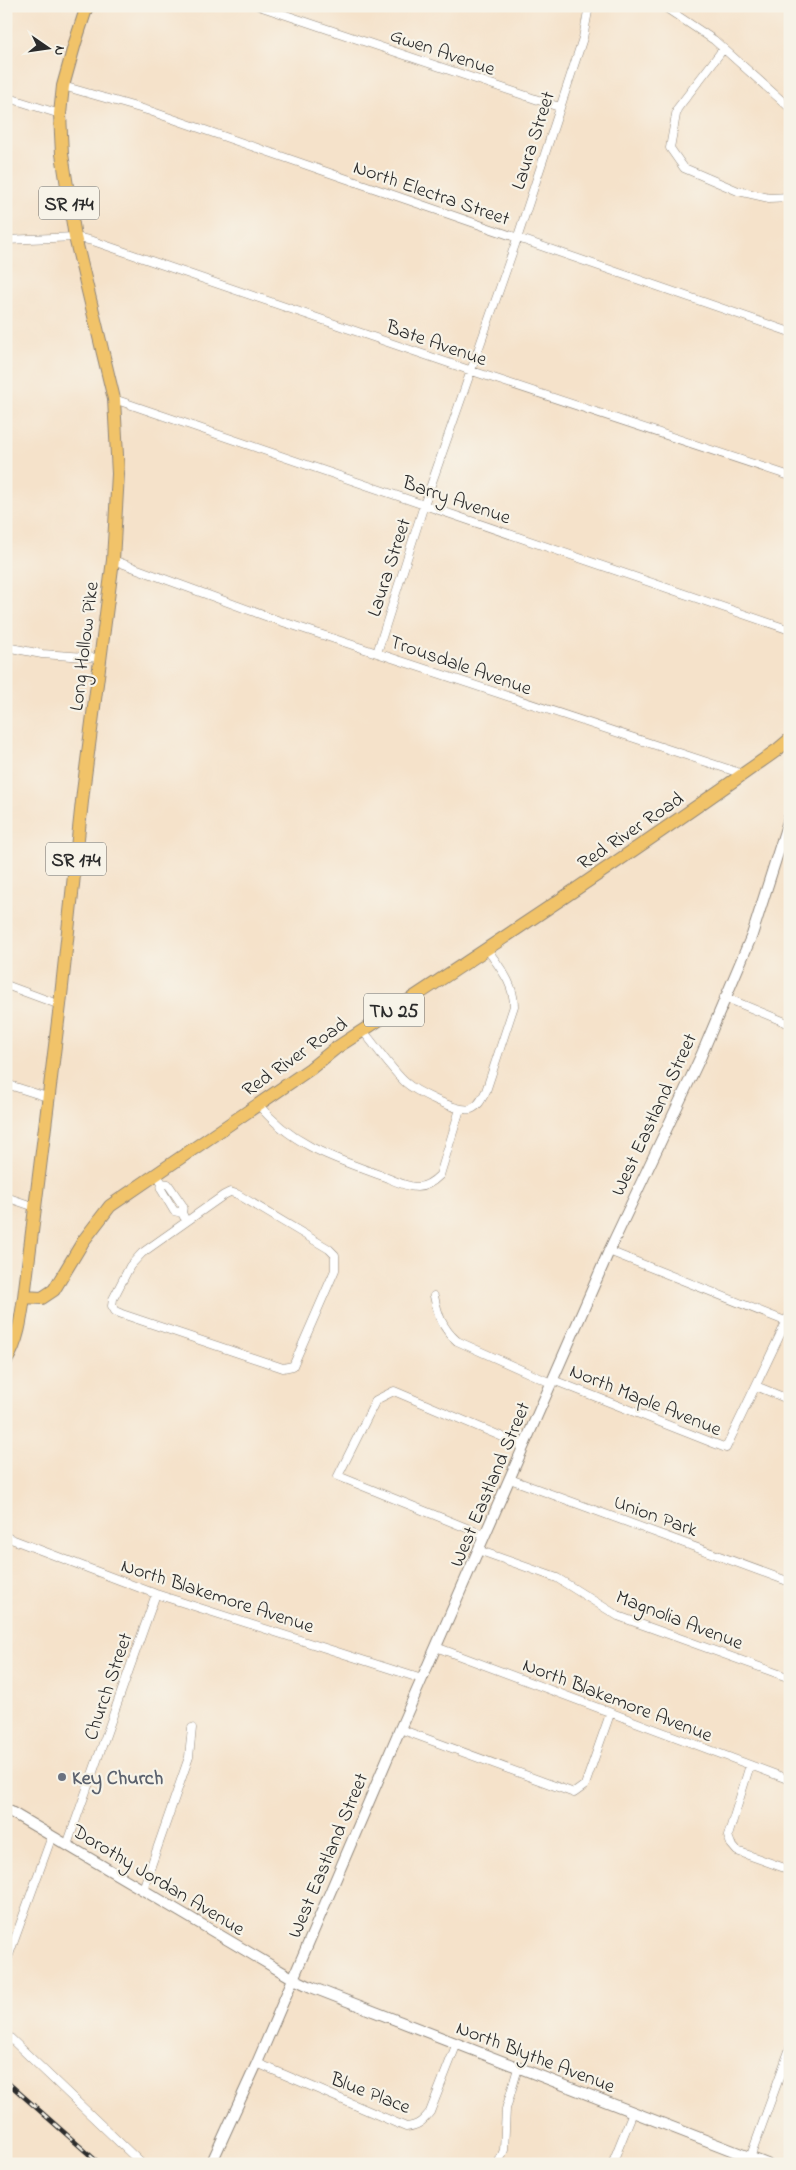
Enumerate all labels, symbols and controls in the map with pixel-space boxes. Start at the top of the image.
north arrow [22,22,72,72]
street label: Gwen Avenue [386,22,499,85]
text: N [48,44,70,58]
street label: Laura Street [505,88,564,194]
street label: North Electra Street [349,154,514,235]
road number: SR 174 [39,187,99,220]
street label: Bate Avenue [381,313,490,375]
street label: Barry Avenue [397,469,514,533]
street label: Laura Street [361,515,420,621]
street label: Long Hollow Pike [63,580,109,713]
street label: Trousdale Avenue [385,628,535,704]
street label: Red River Road [572,786,690,878]
road number: SR 174 [46,842,106,876]
road number: TN 25 [364,994,424,1026]
street label: Red River Road [237,1011,354,1105]
street label: West Eastland Street [605,1029,706,1201]
street label: North Maple Avenue [565,1358,725,1445]
street label: West Eastland Street [443,1398,539,1572]
street label: Union Park [609,1489,701,1546]
street label: North Blakemore Avenue [117,1552,317,1642]
street label: Magnolia Avenue [611,1584,747,1660]
street label: Church Street [77,1629,141,1744]
street label: North Blakemore Avenue [518,1652,716,1751]
place label: Key Church [72,1765,163,1795]
street label: West Eastland Street [281,1769,377,1943]
marker: Key Church [56,1771,68,1783]
street label: Dorothy Jordan Avenue [65,1817,250,1944]
street label: North Blythe Avenue [451,2015,619,2102]
street label: Blue Place [325,2066,414,2123]

